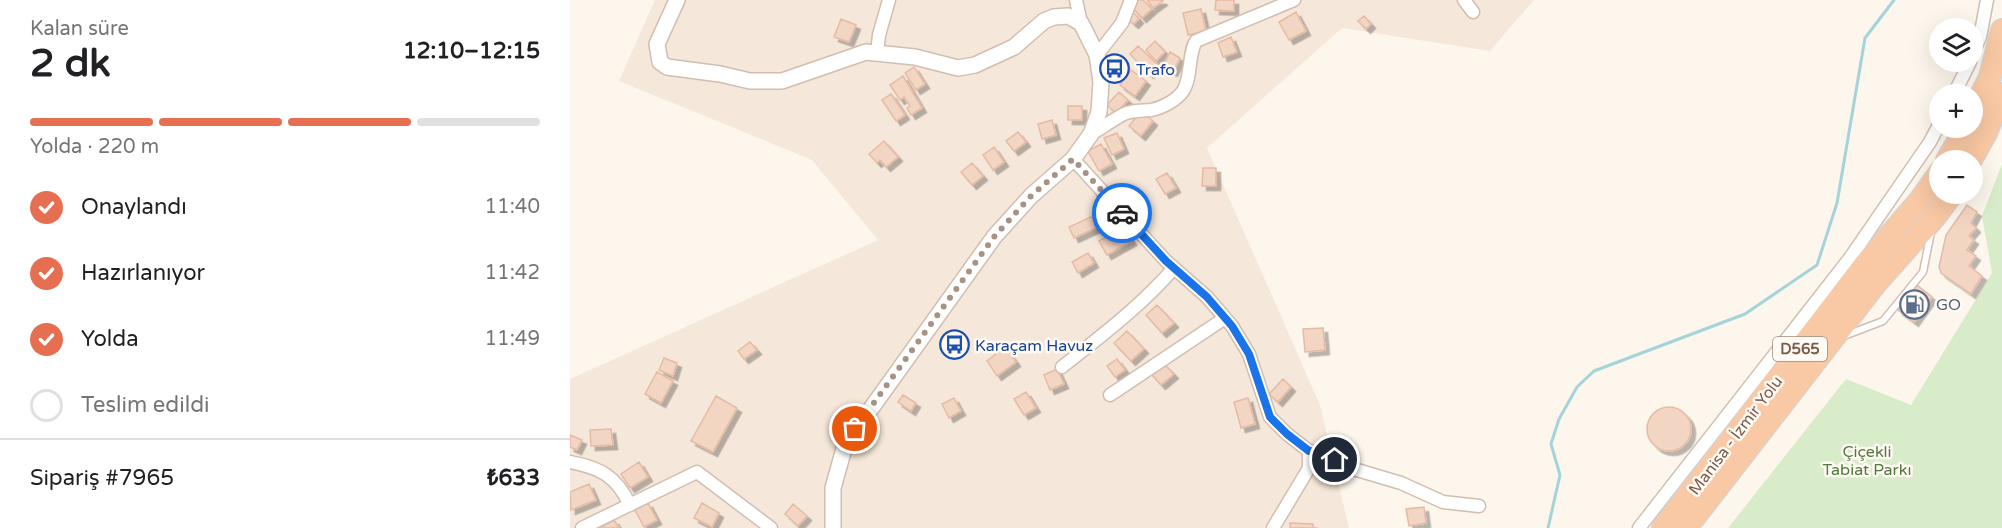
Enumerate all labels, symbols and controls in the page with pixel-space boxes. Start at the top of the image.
text: Kalan süre [30,17,129,41]
map controls [1929,18,1983,204]
button: layers [1929,18,1983,72]
text: 12:10–12:15 [403,38,540,64]
text: 2 dk [30,40,111,87]
bus stop icon: Trafo [1099,53,1131,85]
place label: Trafo [1136,60,1175,80]
button: + [1929,84,1983,138]
text: Yolda · 220 m [30,135,159,159]
button: − [1929,150,1983,204]
courier [1092,183,1152,243]
icon: check [30,191,63,224]
text: Onaylandı [81,194,187,220]
text: 11:40 [485,195,540,219]
icon: car [1106,197,1139,230]
icon: check [30,257,63,290]
text: Hazırlanıyor [81,260,205,286]
text: 11:42 [485,261,540,285]
fuel station icon: GO [1899,288,1931,320]
place label: GO [1936,295,1961,315]
icon: check [30,323,63,356]
text: Yolda [81,326,139,352]
text: 11:49 [485,327,540,351]
bus stop icon: Karaçam Havuz [938,329,970,361]
place label: Karaçam Havuz [975,336,1093,356]
road number: D565 [1773,337,1827,361]
street label: Manisa - İzmir Yolu [1685,372,1787,499]
text: Teslim edildi [81,392,210,418]
pin [829,403,880,454]
icon: bag [838,412,871,445]
pin [1309,434,1360,485]
park label: Çiçekli Tabiat Parkı [1823,442,1911,480]
icon: home [1318,443,1351,476]
text: Sipariş #7965 [30,465,174,491]
text: ₺633 [487,465,540,491]

